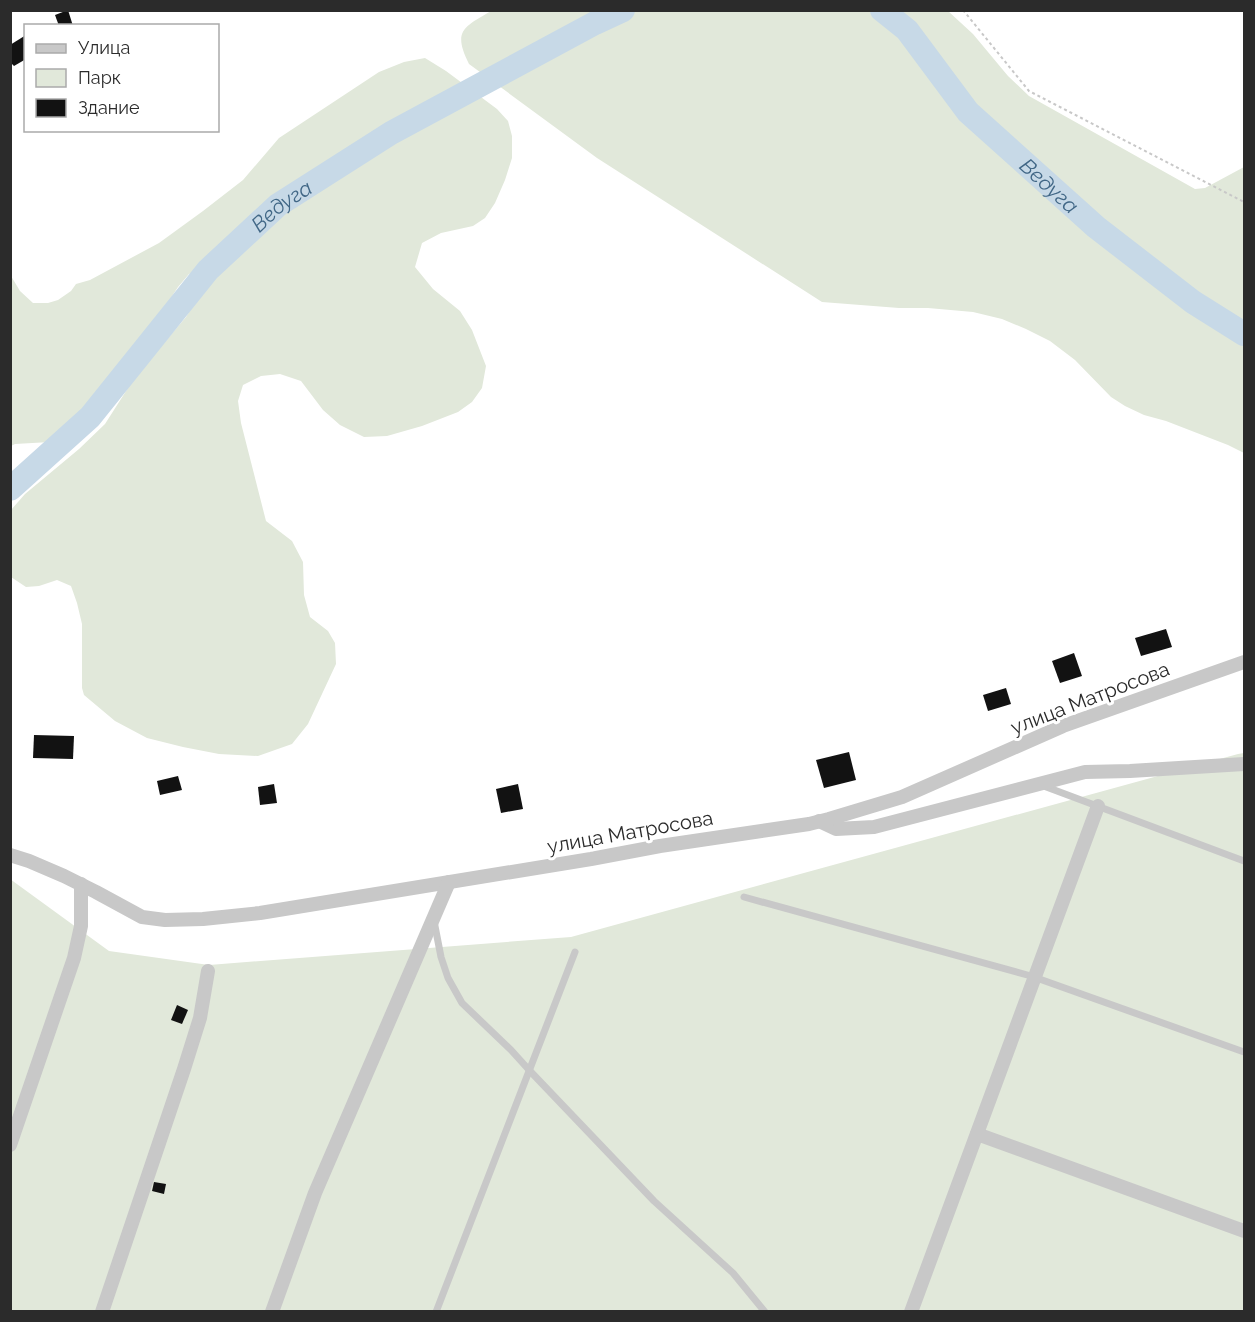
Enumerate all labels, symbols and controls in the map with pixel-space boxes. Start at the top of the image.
legend [24,24,219,132]
text: Улица [78,37,130,58]
text: Парк [78,67,121,88]
text: Здание [78,97,140,118]
water label: Ведуга [1015,153,1084,218]
water label: Ведуга [245,174,316,236]
street label: улица Матросова [1007,657,1173,739]
street label: улица Матросова [545,806,715,858]

